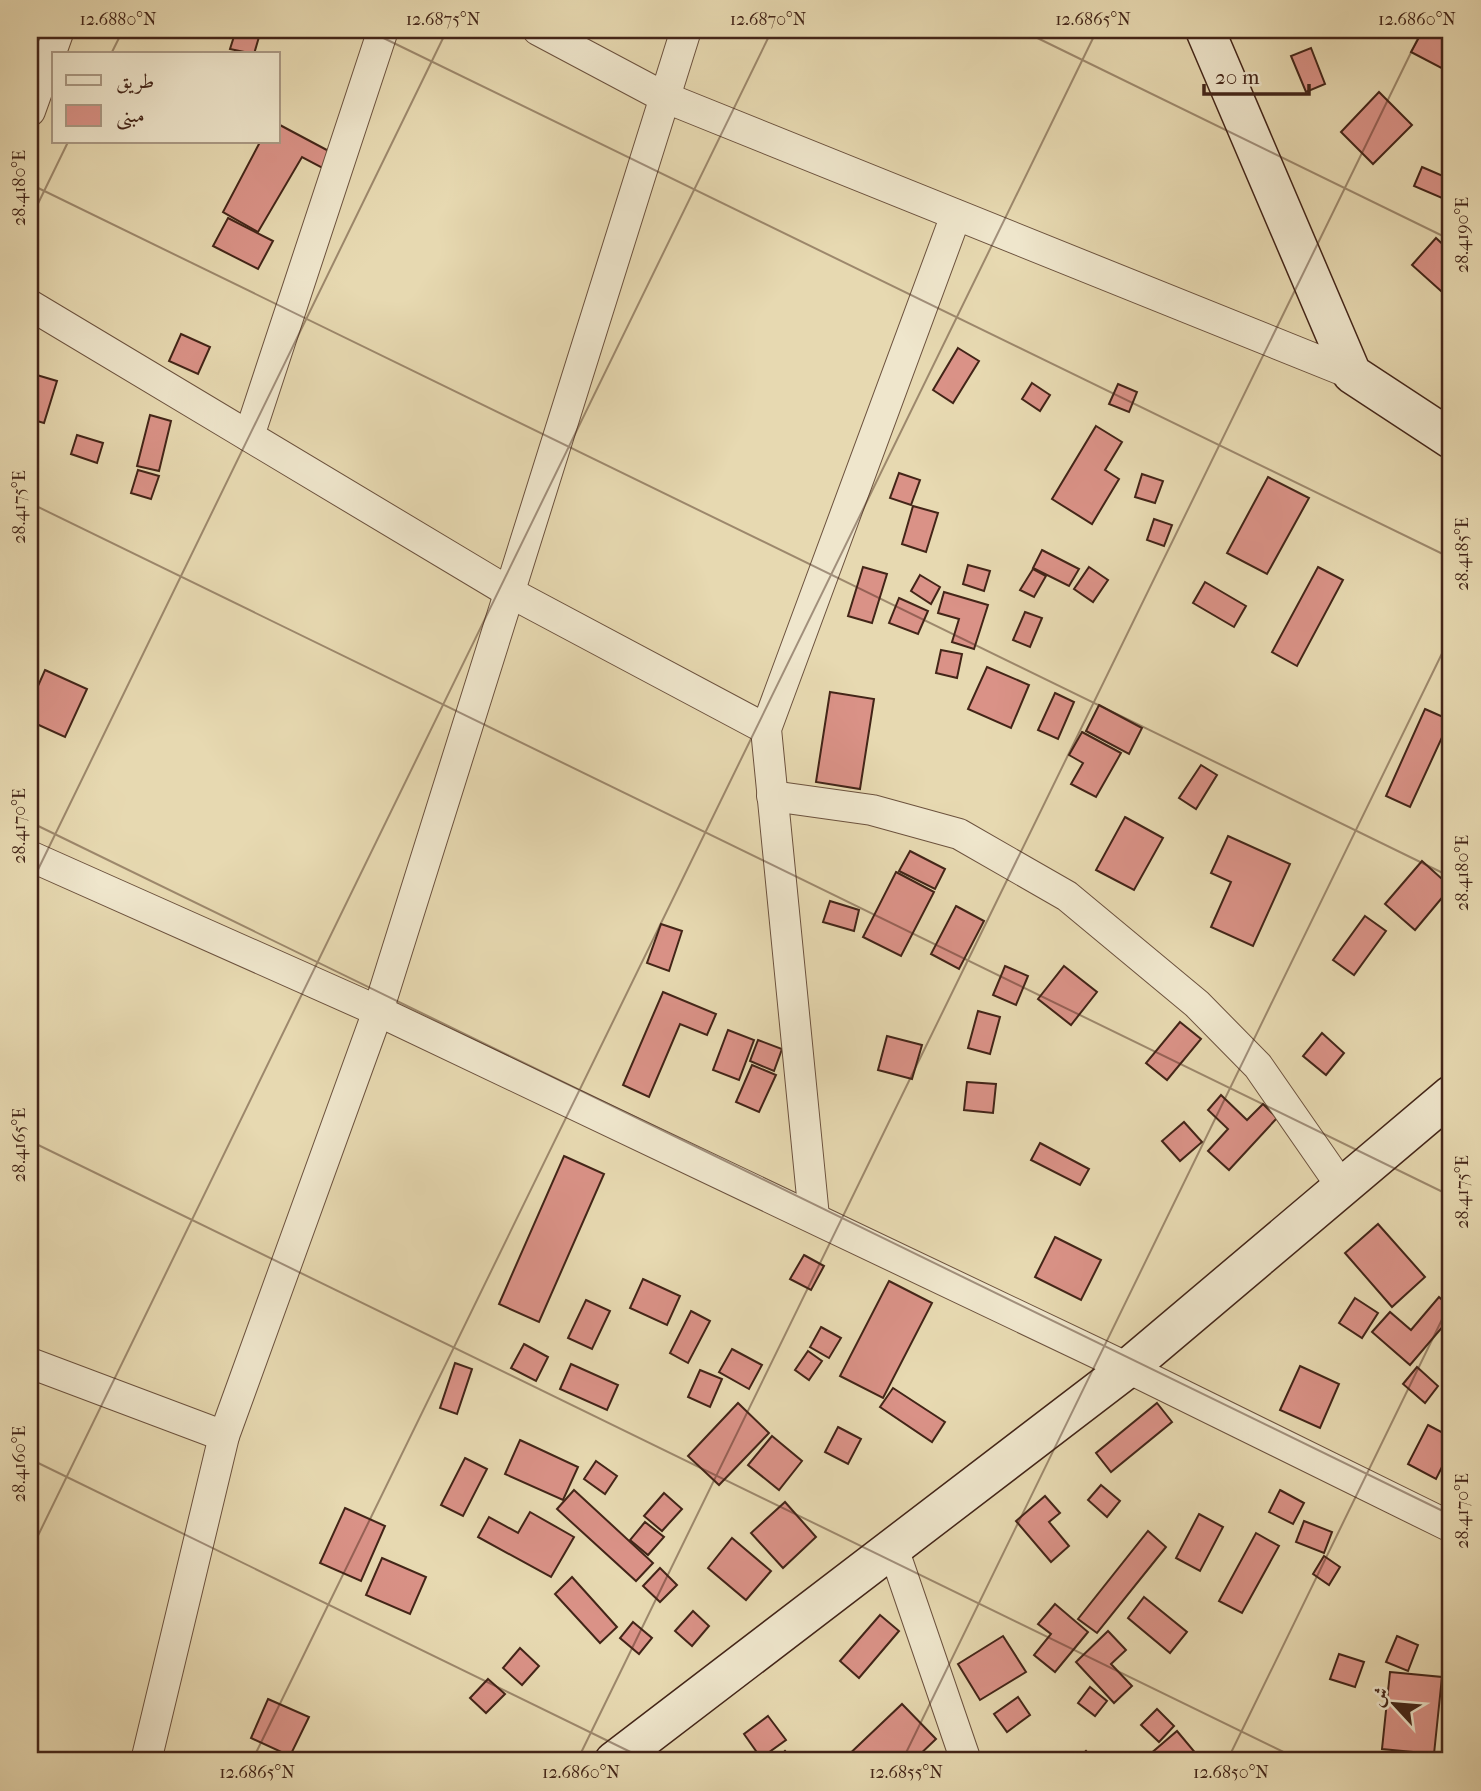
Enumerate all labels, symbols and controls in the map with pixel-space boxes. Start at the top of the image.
text: 12.6880°N [79,9,157,30]
text: 12.6875°N [406,9,481,30]
text: 12.6870°N [730,9,807,30]
text: 12.6865°N [1055,9,1131,30]
text: 12.6860°N [1378,9,1456,30]
legend [52,52,280,144]
scale bar [1204,52,1310,96]
text: 20 m [1215,65,1260,89]
text: طريق [116,69,154,94]
text: مبنى [116,103,145,130]
text: 28.4180°E [9,150,30,226]
text: 28.4190°E [1452,197,1473,273]
text: 28.4175°E [9,470,30,544]
text: 28.4185°E [1452,517,1473,591]
text: 28.4170°E [9,788,30,864]
text: 28.4180°E [1452,835,1473,911]
text: 28.4165°E [9,1108,30,1182]
text: 28.4175°E [1452,1155,1473,1229]
text: 28.4160°E [9,1426,30,1502]
text: 28.4170°E [1452,1473,1473,1549]
north arrow [1358,1668,1428,1738]
text: ش [1366,1684,1394,1710]
text: 12.6865°N [219,1762,295,1783]
text: 12.6860°N [542,1762,620,1783]
text: 12.6855°N [869,1762,943,1783]
text: 12.6850°N [1193,1762,1269,1783]

